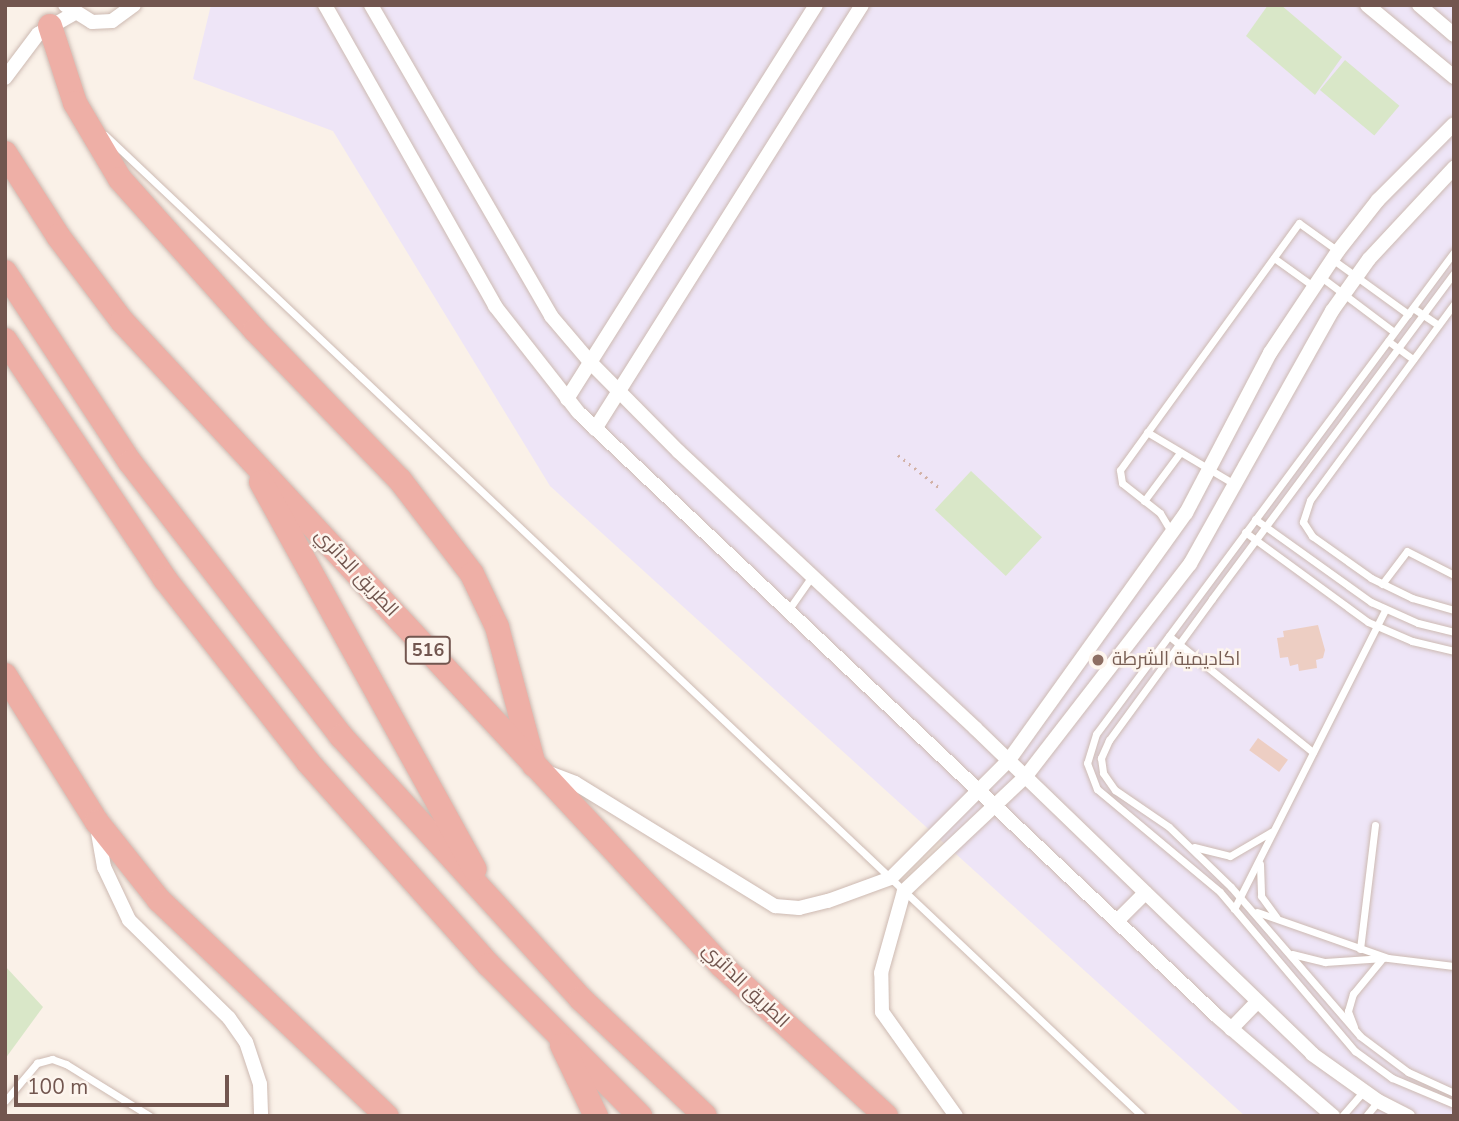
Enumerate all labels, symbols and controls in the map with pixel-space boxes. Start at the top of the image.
street label: الطريق الدائري [309,524,403,622]
road number: 516 [404,636,452,664]
place label: اكاديمية الشرطة [1112,649,1240,671]
marker: اكاديمية الشرطة [1090,652,1106,668]
street label: الطريق الدائري [697,939,793,1033]
scale bar [18,1062,233,1106]
text: 100 m [27,1073,88,1101]

